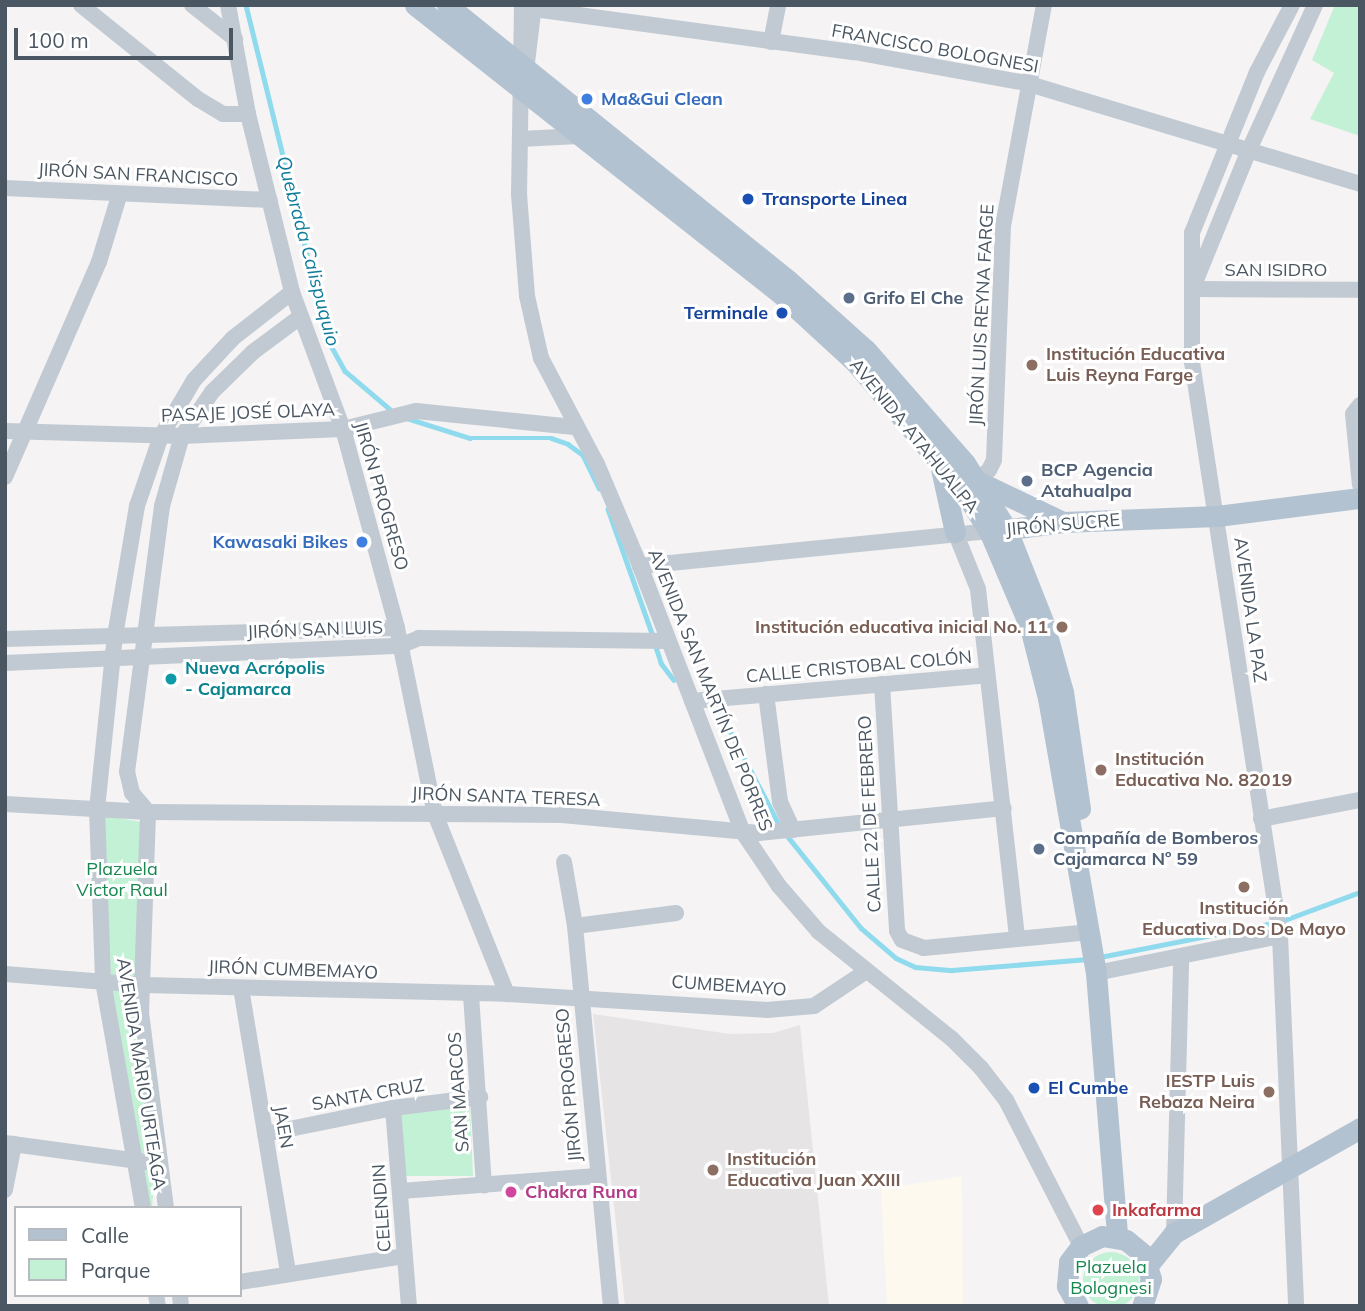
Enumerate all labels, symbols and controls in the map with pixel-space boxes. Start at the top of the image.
scale bar [18,14,236,58]
street label: FRANCISCO BOLOGNESI [830,20,1040,78]
text: 100 m [27,27,89,53]
place label: Ma&Gui Clean [601,88,723,110]
marker: Ma&Gui Clean [579,91,595,107]
water label: Quebrada Calispuquio [272,153,344,349]
street label: JIRÓN SAN FRANCISCO [37,159,239,191]
place label: Transporte Linea [762,188,907,210]
marker: Transporte Linea [740,191,756,207]
street label: JIRÓN LUIS REYNA FARGE [965,204,999,426]
street label: SAN ISIDRO [1225,259,1327,281]
place label: Grifo El Che [863,287,963,309]
marker: Grifo El Che [841,290,857,306]
place label: Terminale [684,302,768,324]
marker: Terminale [774,305,790,321]
place label: Institución Educativa Luis Reyna Farge [1046,344,1225,386]
street label: AVENIDA ATAHUALPA [845,354,983,518]
marker: Institución Educativa Luis Reyna Farge [1024,357,1040,373]
street label: PASAJE JOSÉ OLAYA [161,399,335,427]
street label: JIRÓN PROGRESO [349,419,413,573]
place label: BCP Agencia Atahualpa [1041,460,1153,503]
marker: BCP Agencia Atahualpa [1019,473,1035,489]
street label: JIRÓN SUCRE [1005,509,1121,541]
place label: Kawasaki Bikes [213,531,348,553]
marker: Kawasaki Bikes [354,534,370,550]
street label: AVENIDA LA PAZ [1229,536,1271,684]
street label: AVENIDA SAN MARTÍN DE PORRES [643,546,777,834]
place label: Institución educativa inicial No. 11 [755,616,1048,638]
street label: JIRÓN SAN LUIS [247,617,383,643]
marker: Institución educativa inicial No. 11 [1054,619,1070,635]
street label: CALLE CRISTOBAL COLÓN [745,646,973,688]
place label: Nueva Acrópolis - Cajamarca [185,658,325,700]
marker: Nueva Acrópolis - Cajamarca [163,671,179,687]
street label: CALLE 22 DE FEBRERO [854,715,886,913]
place label: Institución Educativa No. 82019 [1115,749,1292,792]
marker: Institución Educativa No. 82019 [1093,762,1109,778]
street label: JIRÓN SANTA TERESA [411,783,601,811]
place label: Compañía de Bomberos Cajamarca Nº 59 [1053,828,1258,870]
marker: Compañía de Bomberos Cajamarca Nº 59 [1031,841,1047,857]
park label: Plazuela Victor Raul [76,859,168,902]
marker: Institución Educativa Dos De Mayo [1236,879,1252,895]
place label: Institución Educativa Dos De Mayo [1142,898,1346,940]
street label: AVENIDA MARIO URTEAGA [112,956,170,1192]
street label: JIRÓN CUMBEMAYO [208,956,378,984]
street label: CUMBEMAYO [671,971,787,1001]
street label: JIRÓN PROGRESO [552,1007,586,1163]
street label: SAN MARCOS [444,1031,474,1153]
place label: IESTP Luis Rebaza Neira [1139,1071,1255,1114]
street label: SANTA CRUZ [310,1074,426,1116]
place label: El Cumbe [1048,1077,1128,1099]
marker: El Cumbe [1026,1080,1042,1096]
marker: IESTP Luis Rebaza Neira [1261,1084,1277,1100]
street label: JAEN [269,1104,297,1150]
place label: Institución Educativa Juan XXIII [727,1149,901,1192]
marker: Institución Educativa Juan XXIII [705,1162,721,1178]
street label: CELENDIN [368,1163,396,1253]
place label: Chakra Runa [525,1181,638,1203]
marker: Chakra Runa [503,1184,519,1200]
place label: Inkafarma [1112,1199,1201,1221]
marker: Inkafarma [1090,1202,1106,1218]
legend [14,1206,242,1297]
text: Calle [81,1222,129,1248]
text: Parque [81,1257,150,1283]
park label: Plazuela Bolognesi [1070,1257,1152,1300]

